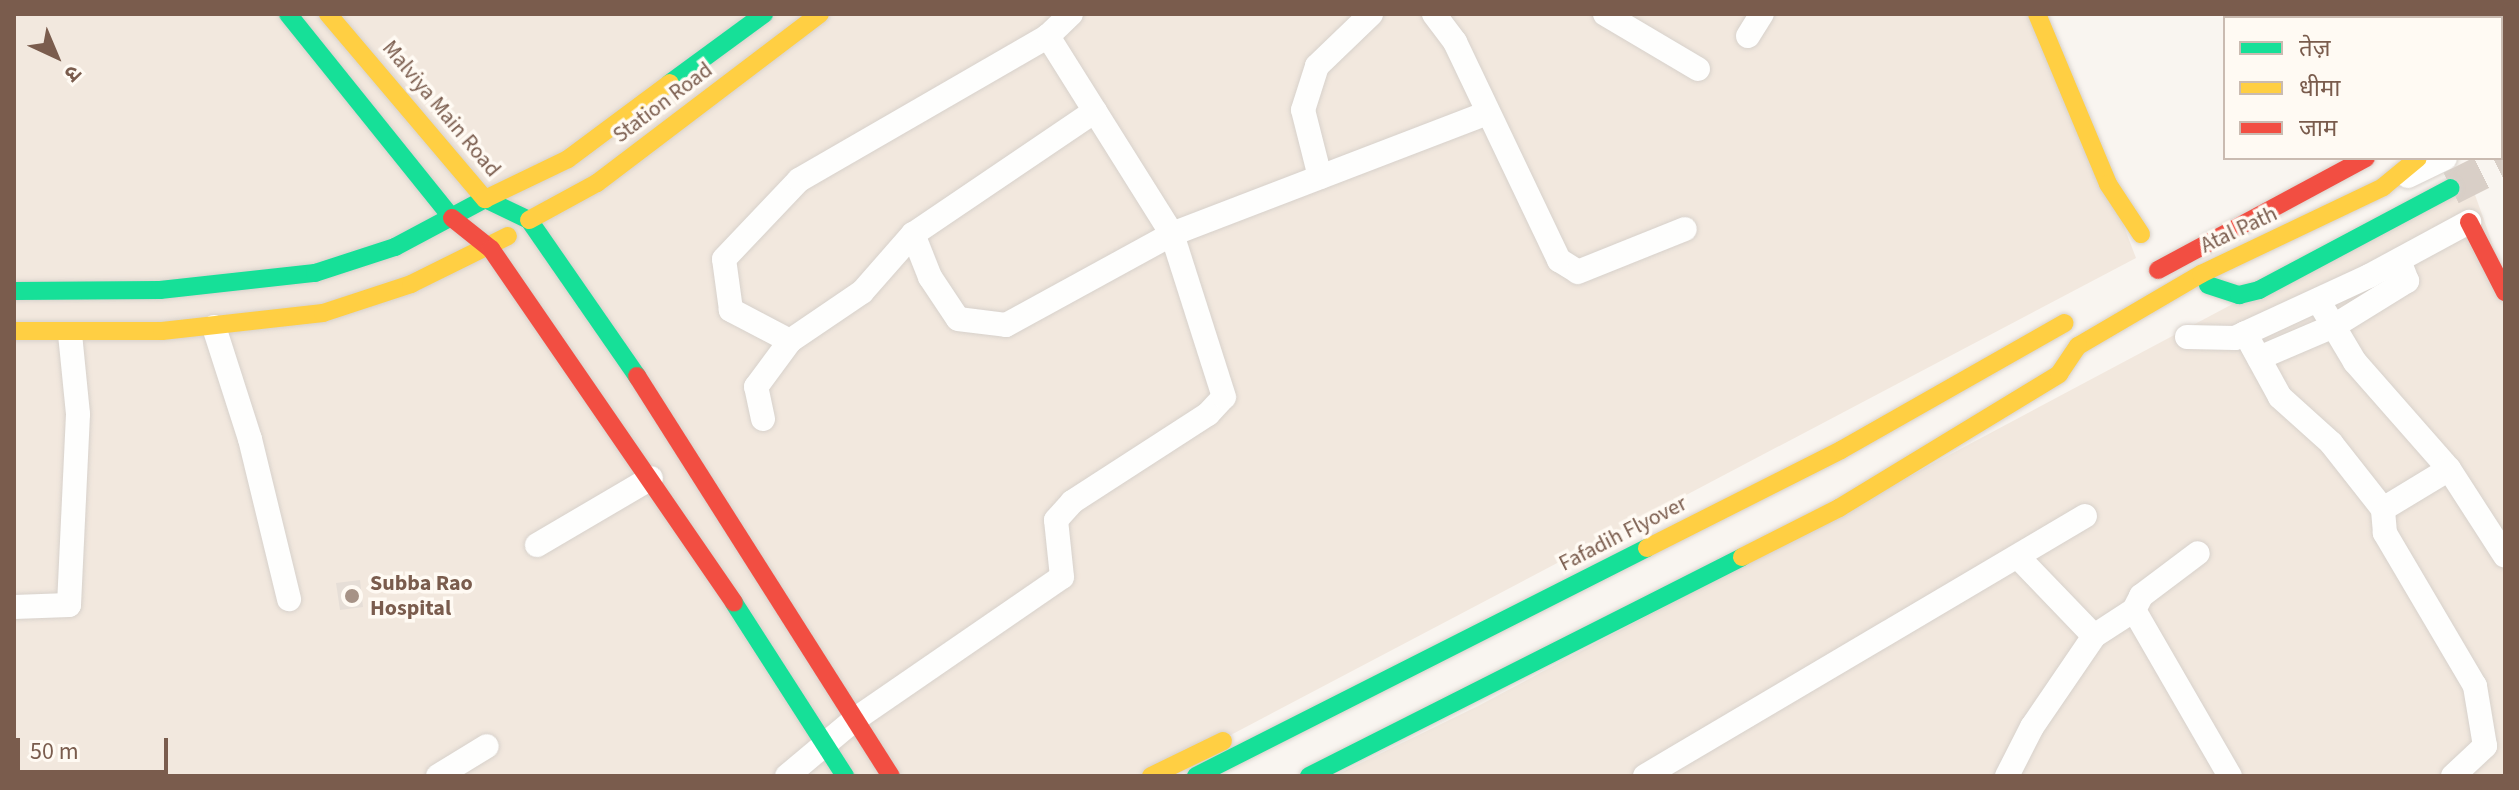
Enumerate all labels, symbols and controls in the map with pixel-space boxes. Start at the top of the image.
north arrow [16,16,96,96]
legend [2223,16,2503,160]
text: तेज़ [2299,31,2331,66]
street label: Malviya Main Road [376,35,506,183]
text: उ [57,57,88,89]
street label: Station Road [608,57,718,149]
text: धीमा [2299,71,2341,106]
text: जाम [2299,111,2337,146]
street label: Atal Path [2197,201,2281,259]
street label: Fafadih Flyover [1555,491,1691,577]
place label: Subba Rao Hospital [370,570,473,622]
marker: Subba Rao Hospital [341,585,363,607]
scale bar [20,722,172,772]
text: 50 m [30,734,79,769]

